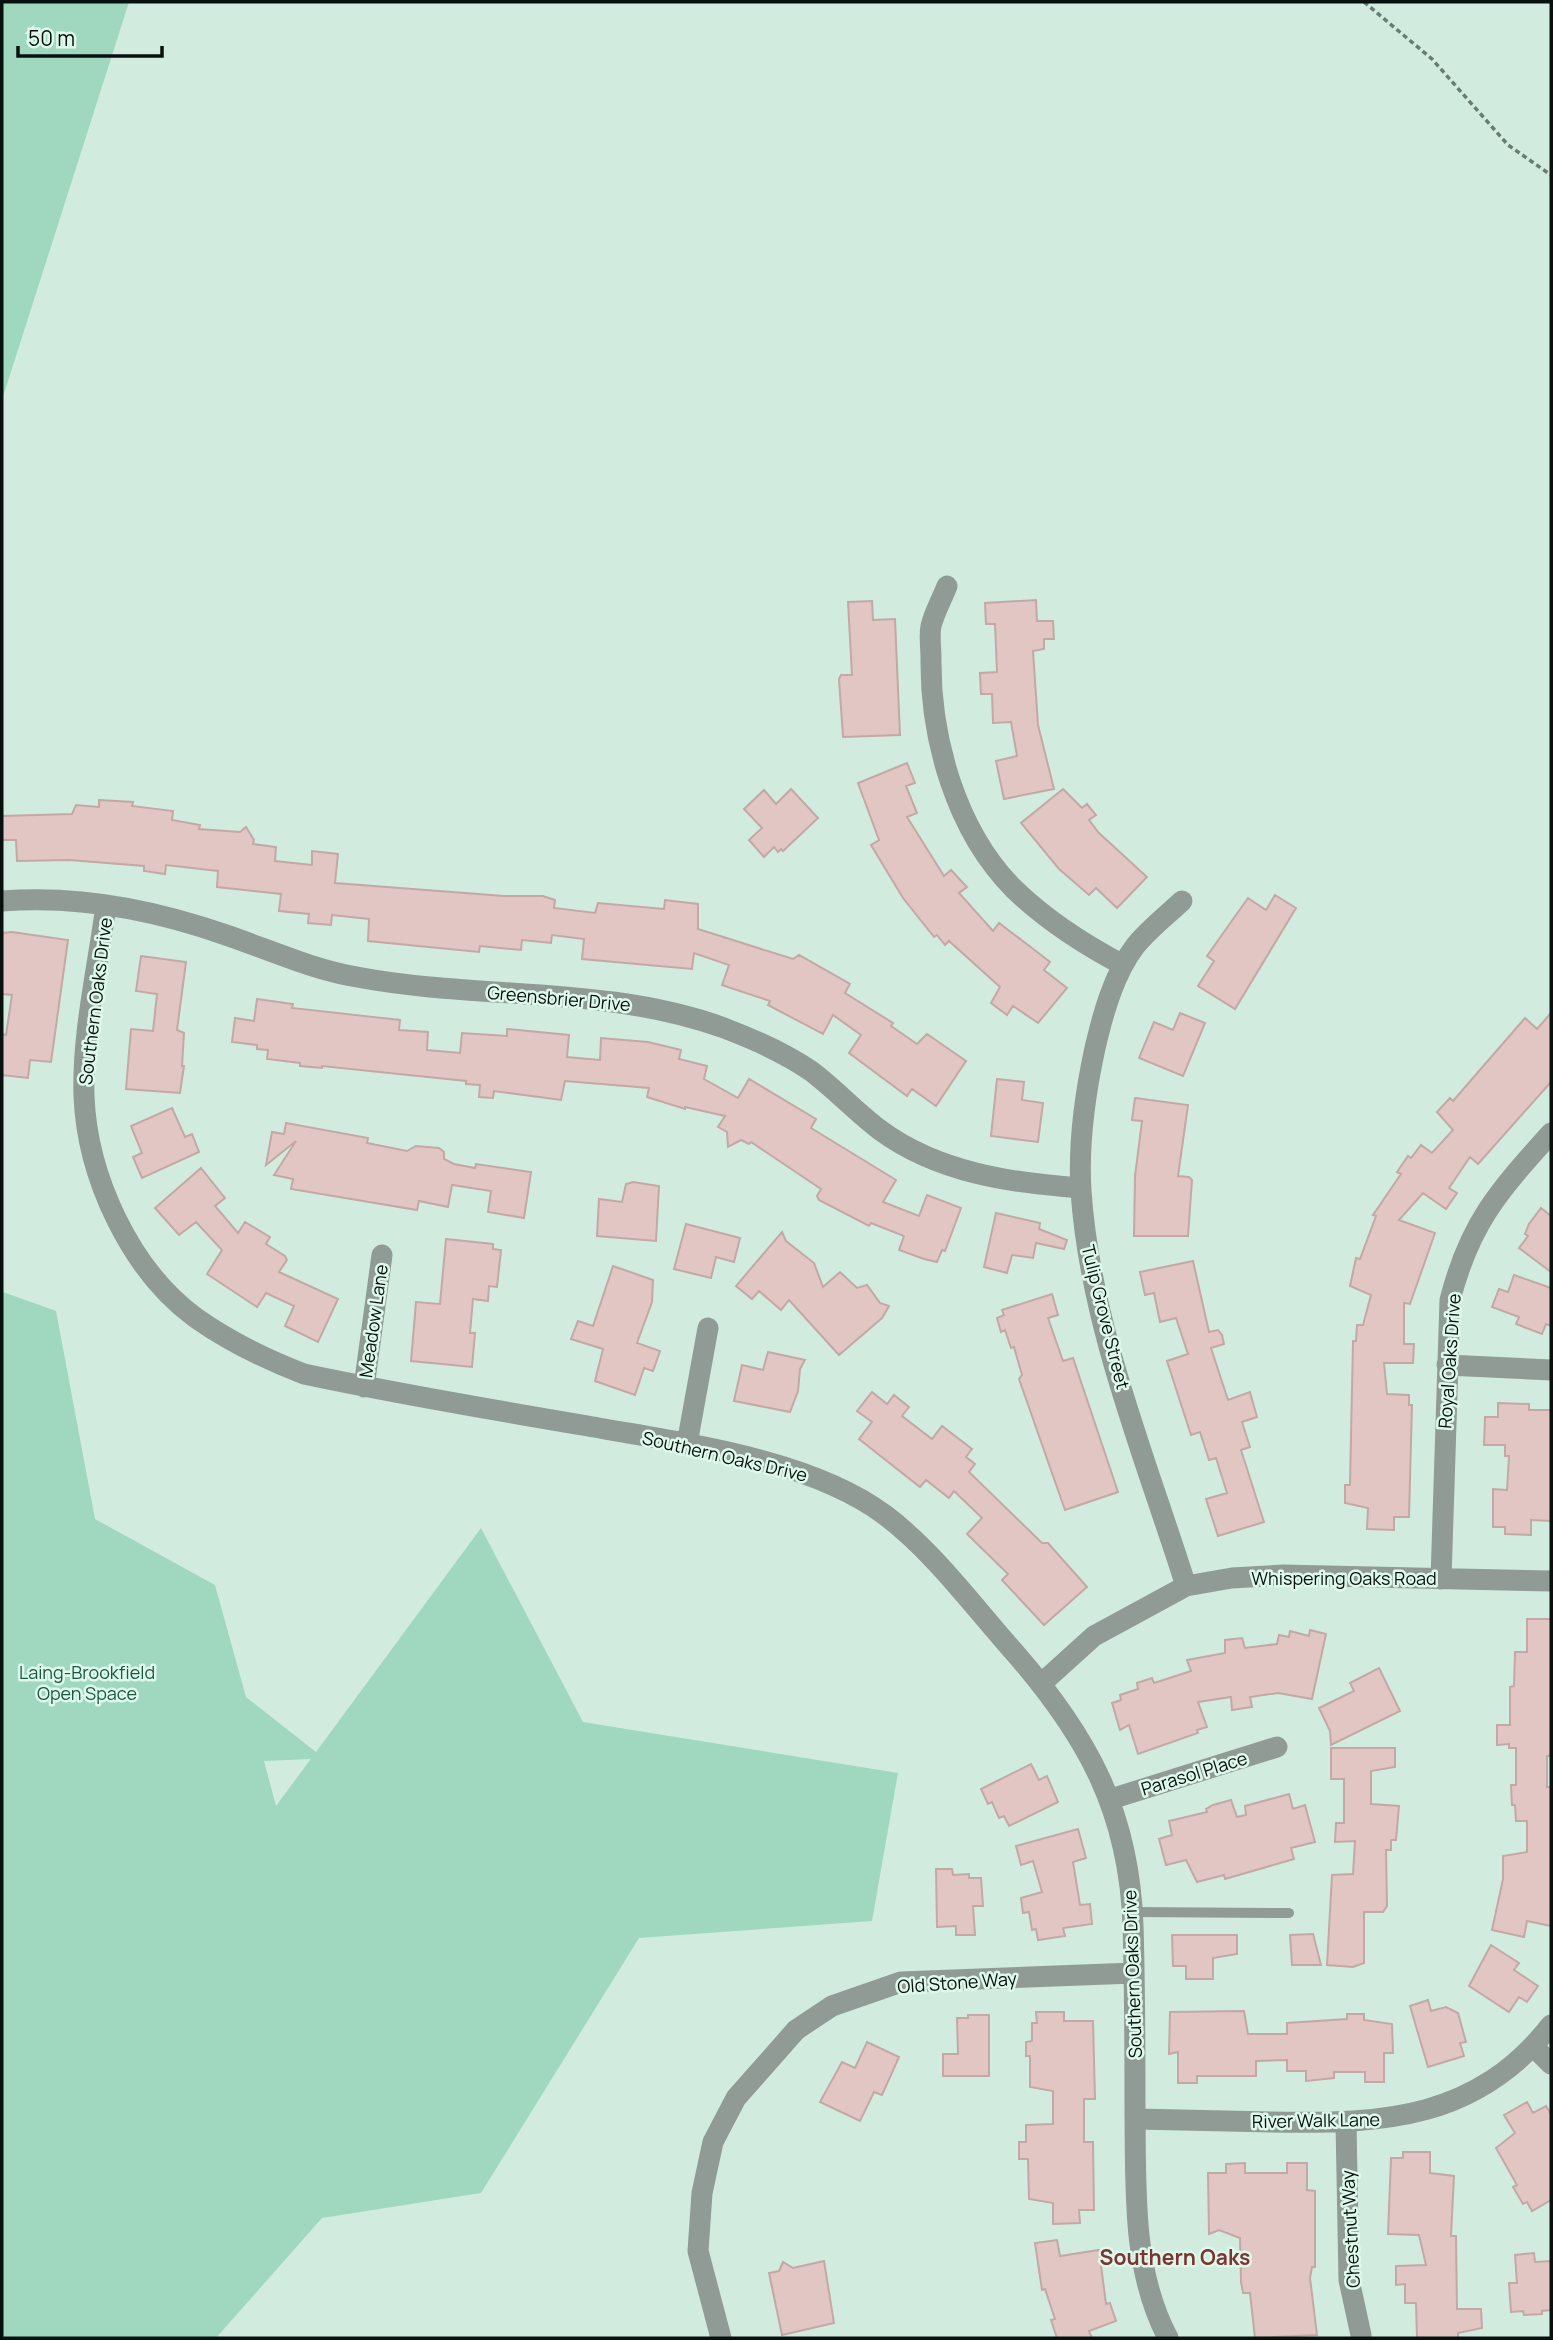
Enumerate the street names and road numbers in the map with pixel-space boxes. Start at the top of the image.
street label: Southern Oaks Drive [73,916,117,1086]
street label: Greensbrier Drive [486,980,632,1016]
street label: Tulip Grove Street [1076,1242,1136,1392]
street label: Meadow Lane [353,1263,393,1379]
street label: Royal Oaks Drive [1432,1293,1466,1429]
street label: Southern Oaks Drive [640,1425,810,1487]
street label: Whispering Oaks Road [1251,1566,1437,1590]
street label: Parasol Place [1138,1745,1250,1801]
street label: Southern Oaks Drive [1117,1889,1147,2059]
street label: Old Stone Way [896,1966,1018,1998]
street label: River Walk Lane [1252,2107,1380,2133]
street label: Chestnut Way [1335,2169,1365,2289]

